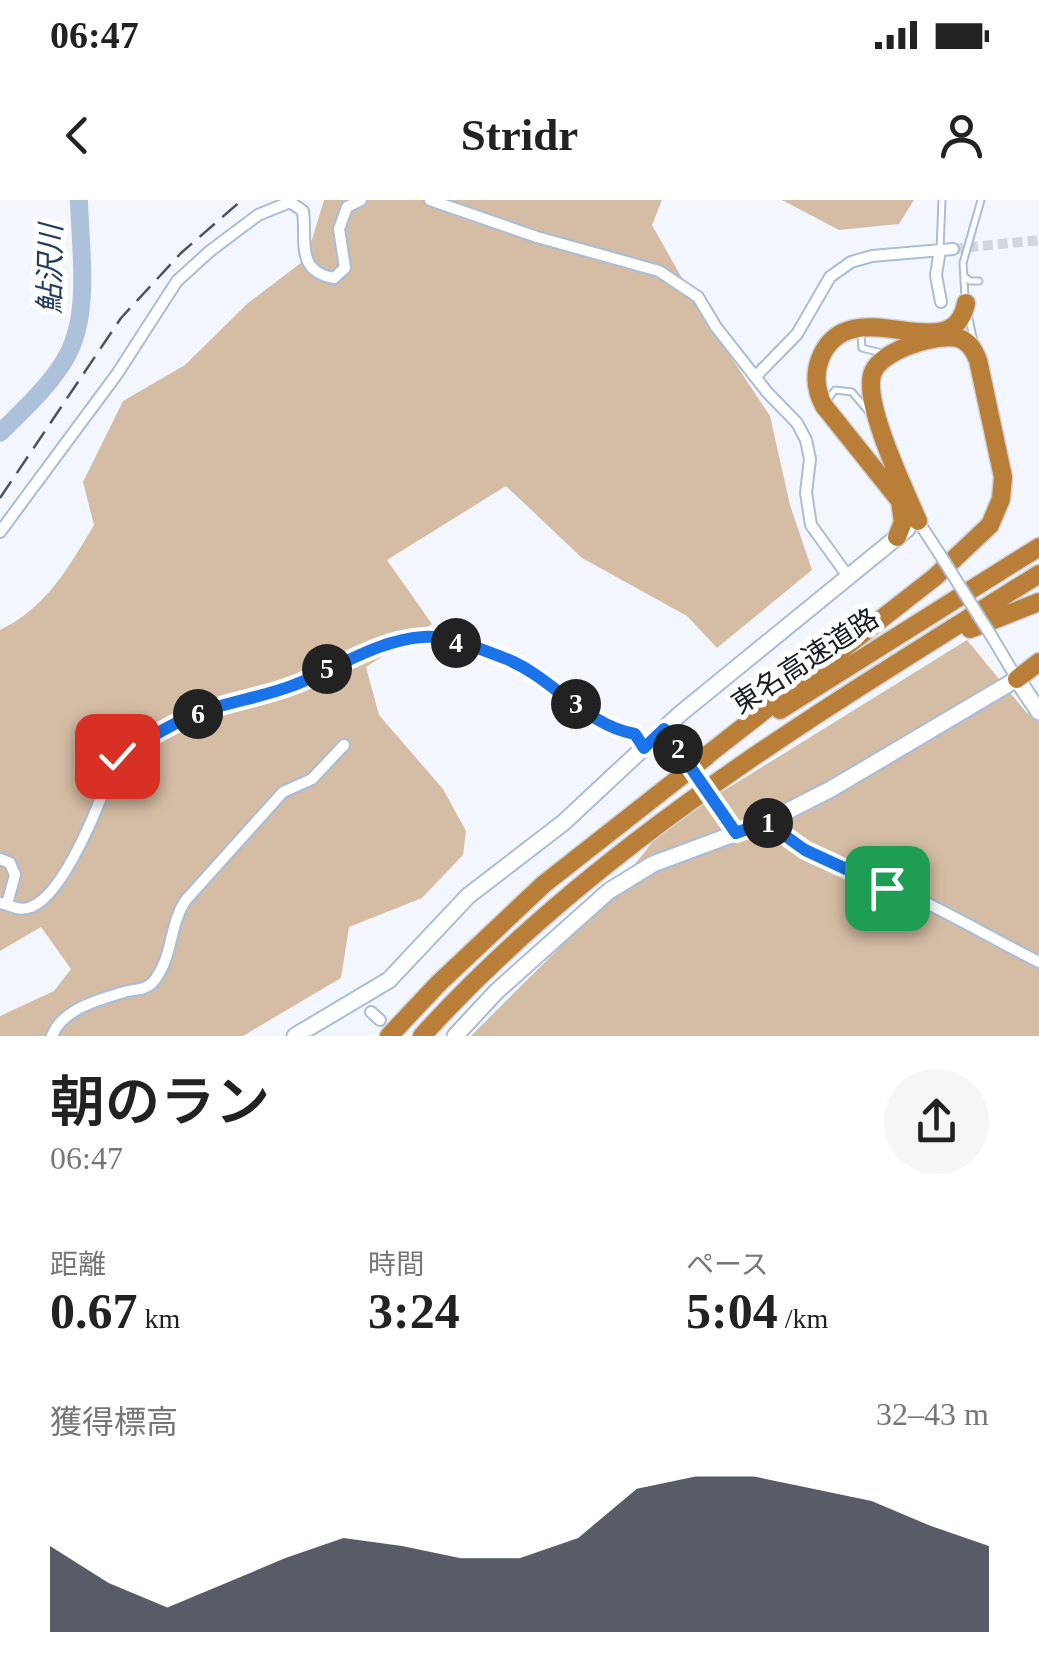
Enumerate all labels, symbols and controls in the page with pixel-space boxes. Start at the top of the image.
text: 06:47 [50,14,139,56]
icon: back [50,108,105,163]
icon: person [934,108,989,163]
text: Stridr [461,110,578,160]
water label: 鮎沢川 [33,221,67,314]
street label: 東名高速道路 [726,602,884,720]
pin: 4 [431,618,481,668]
text: 4 [449,627,463,658]
pin: 5 [302,644,352,694]
text: 5 [320,653,334,684]
pin: 3 [551,679,601,729]
text: 3 [569,688,583,719]
pin: 6 [173,689,223,739]
text: 6 [191,698,205,729]
pin [75,714,160,799]
pin: 2 [653,724,703,774]
icon: check [90,729,145,784]
text: 2 [671,733,685,764]
pin: 1 [743,798,793,848]
text: 1 [761,807,775,838]
pin [845,846,930,931]
icon: arrive [860,861,915,916]
button: share [884,1069,989,1174]
text: 朝のラン [50,1072,270,1133]
text: 06:47 [50,1140,123,1176]
text: 距離 [50,1249,106,1280]
text: 時間 [368,1249,424,1280]
text: ペース [686,1249,769,1280]
text: 0.67 [50,1283,138,1339]
text: 3:24 [368,1283,460,1339]
text: 5:04 [686,1283,778,1339]
text: km [138,1303,180,1334]
text: /km [778,1303,828,1334]
text: 32–43 m [876,1396,989,1432]
text: 獲得標高 [50,1404,178,1440]

